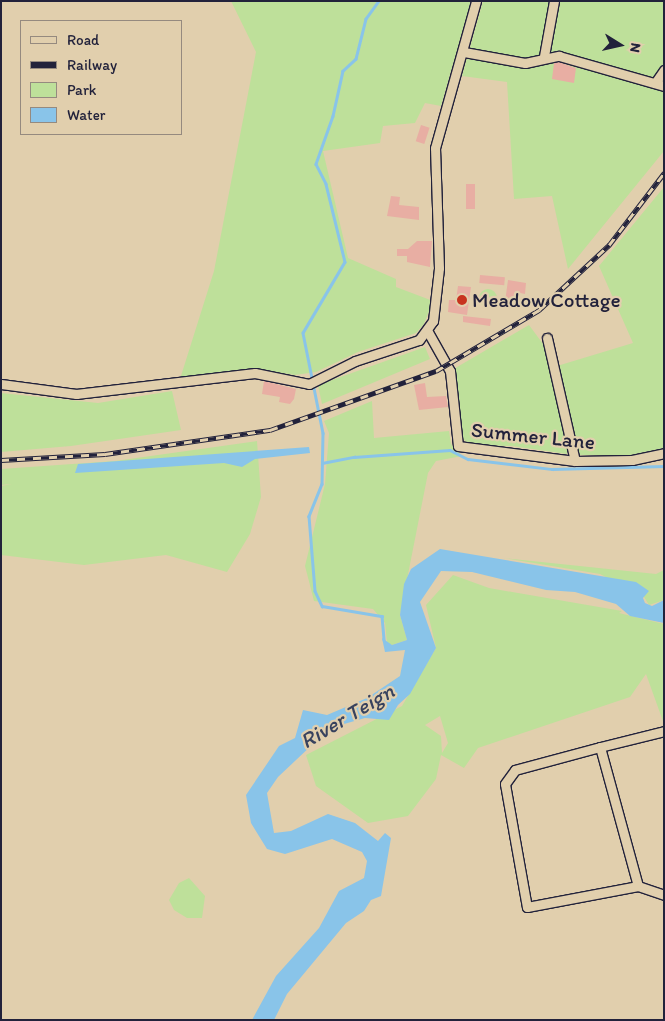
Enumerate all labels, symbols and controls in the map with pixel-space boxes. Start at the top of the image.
legend [20,20,182,135]
north arrow [595,20,645,70]
text: Road [67,31,99,49]
text: N [626,42,644,54]
text: Railway [67,56,117,74]
text: Park [67,81,97,99]
text: Water [67,106,105,124]
place label: Meadow Cottage [472,287,621,313]
marker: Meadow Cottage [456,294,468,306]
street label: Summer Lane [470,417,596,455]
water label: River Teign [296,678,398,754]

